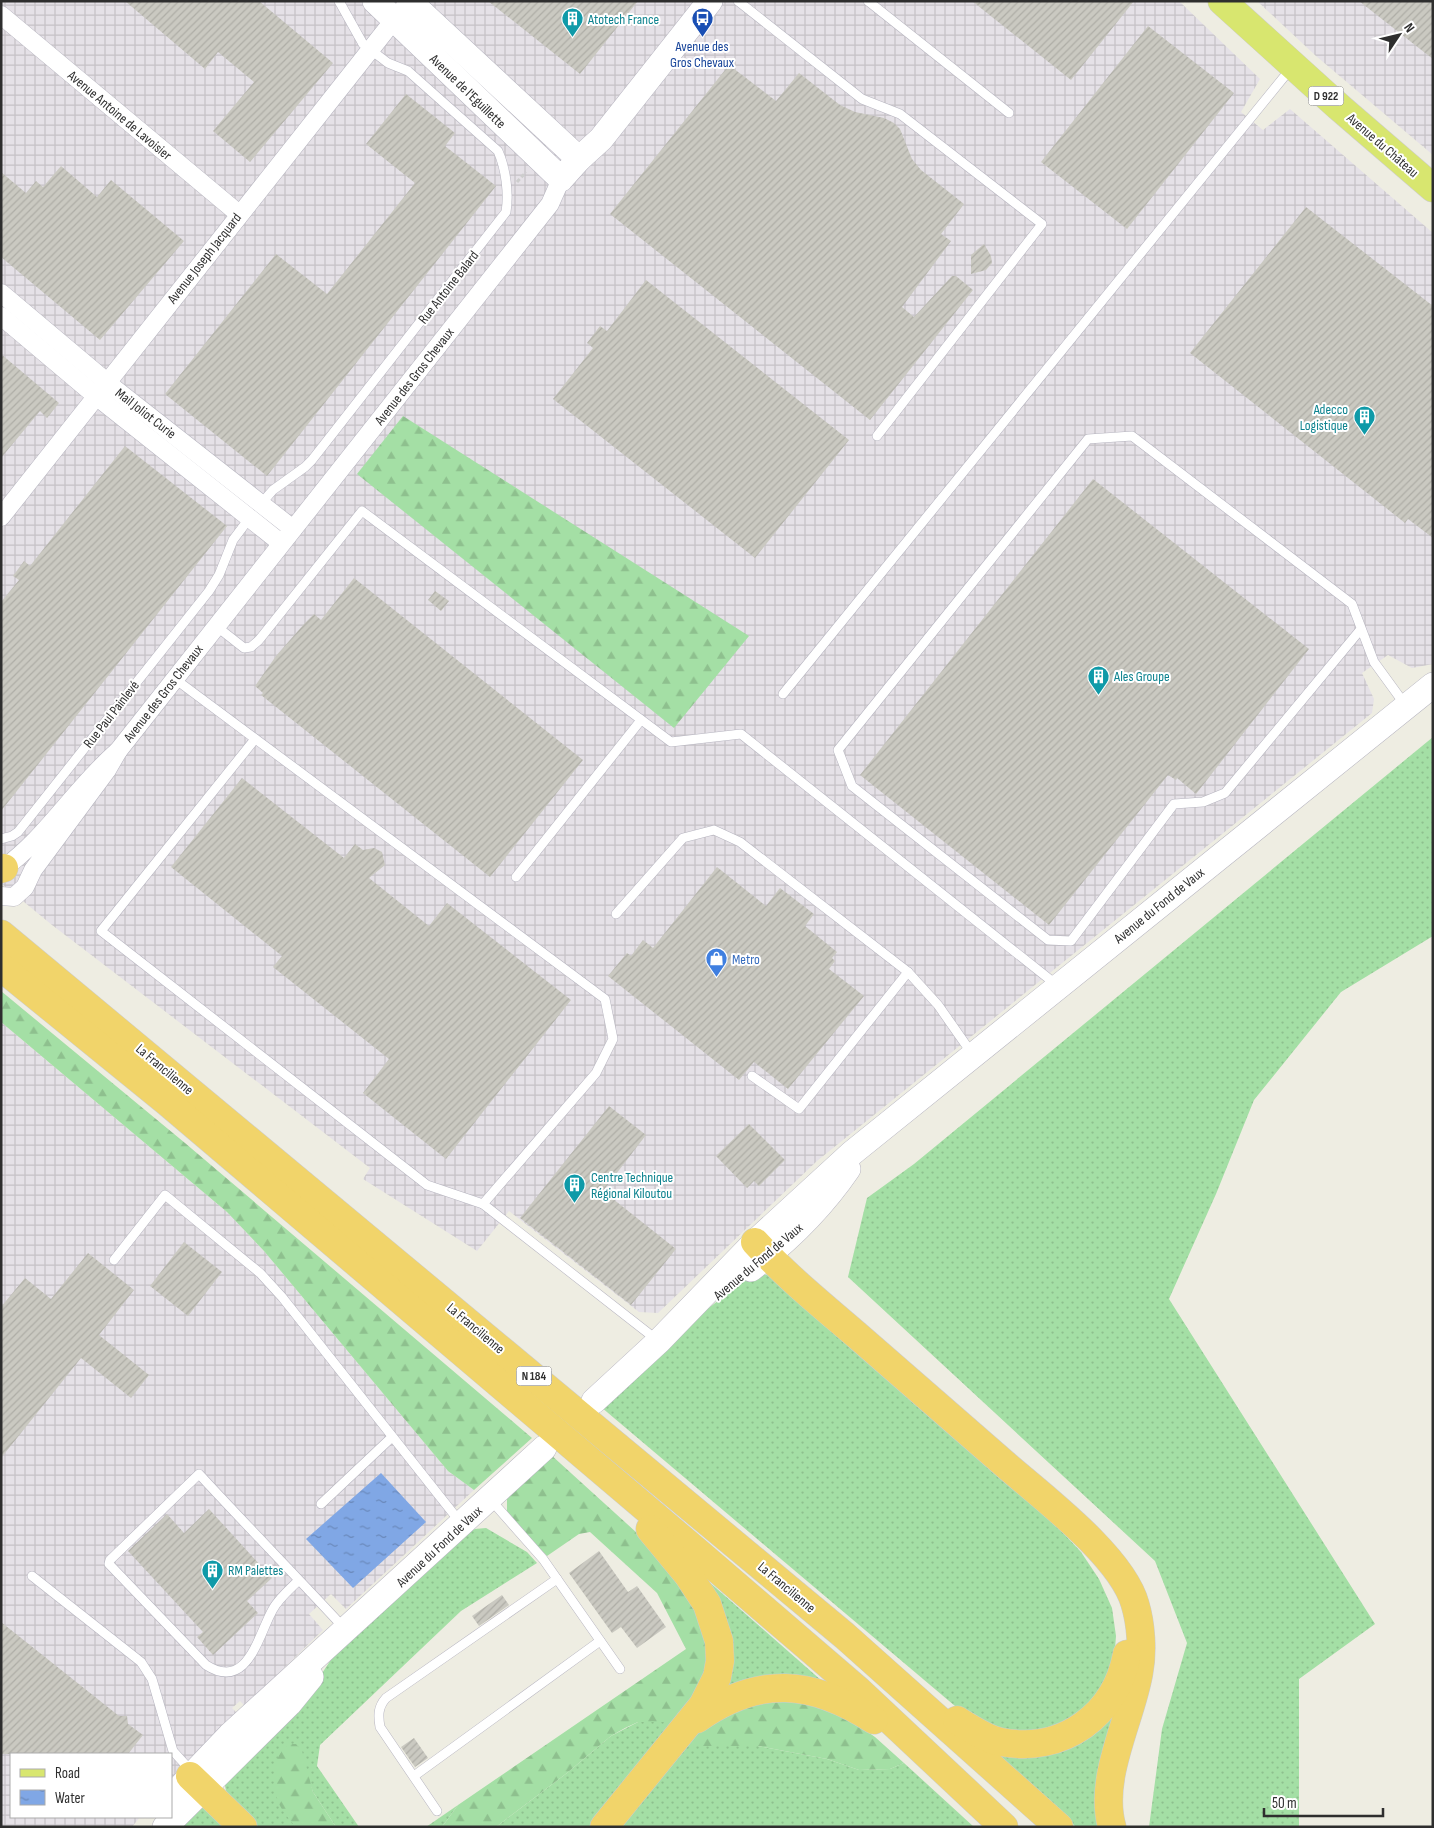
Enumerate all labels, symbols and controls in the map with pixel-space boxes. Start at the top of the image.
bus stop icon: Avenue des Gros Chevaux [690,6,714,37]
building icon: Atotech France [560,7,584,38]
north arrow [1374,10,1424,60]
place label: Atotech France [587,11,659,28]
text: N [1400,20,1418,36]
place label: Avenue des Gros Chevaux [670,38,735,71]
street label: Avenue de l'Eguillette [425,50,509,132]
street label: Avenue Antoine de Lavoisier [64,66,175,164]
road number: D 922 [1308,86,1344,105]
street label: Avenue du Château [1343,109,1422,181]
street label: Avenue Joseph Jacquard [163,209,245,308]
street label: Rue Antoine Balard [415,247,482,327]
street label: Avenue des Gros Chevaux [370,324,458,429]
street label: Mail Joliot Curie [112,384,179,442]
place label: Adecco Logistique [1300,401,1348,434]
building icon: Adecco Logistique [1352,405,1376,436]
street label: Avenue des Gros Chevaux [119,641,207,746]
building icon: Ales Groupe [1086,664,1110,695]
place label: Ales Groupe [1113,668,1170,685]
street label: Rue Paul Painlevé [80,677,143,751]
street label: Avenue du Fond de Vaux [1110,863,1209,948]
shop icon: Metro [704,947,728,978]
place label: Metro [732,951,760,968]
street label: La Francilienne [132,1040,197,1098]
place label: Centre Technique Régional Kiloutou [591,1169,673,1202]
building icon: Centre Technique Régional Kiloutou [563,1173,587,1204]
street label: Avenue du Fond de Vaux [709,1219,807,1304]
street label: La Francilienne [443,1299,508,1357]
road number: N 184 [516,1366,552,1385]
street label: Avenue du Fond de Vaux [392,1502,486,1591]
building icon: RM Palettes [200,1558,224,1589]
street label: La Francilienne [754,1558,819,1616]
place label: RM Palettes [228,1562,283,1579]
legend [10,1753,172,1818]
text: Road [55,1764,80,1783]
scale bar [1264,1786,1383,1818]
text: Water [55,1789,86,1808]
text: 50 m [1272,1794,1297,1813]

